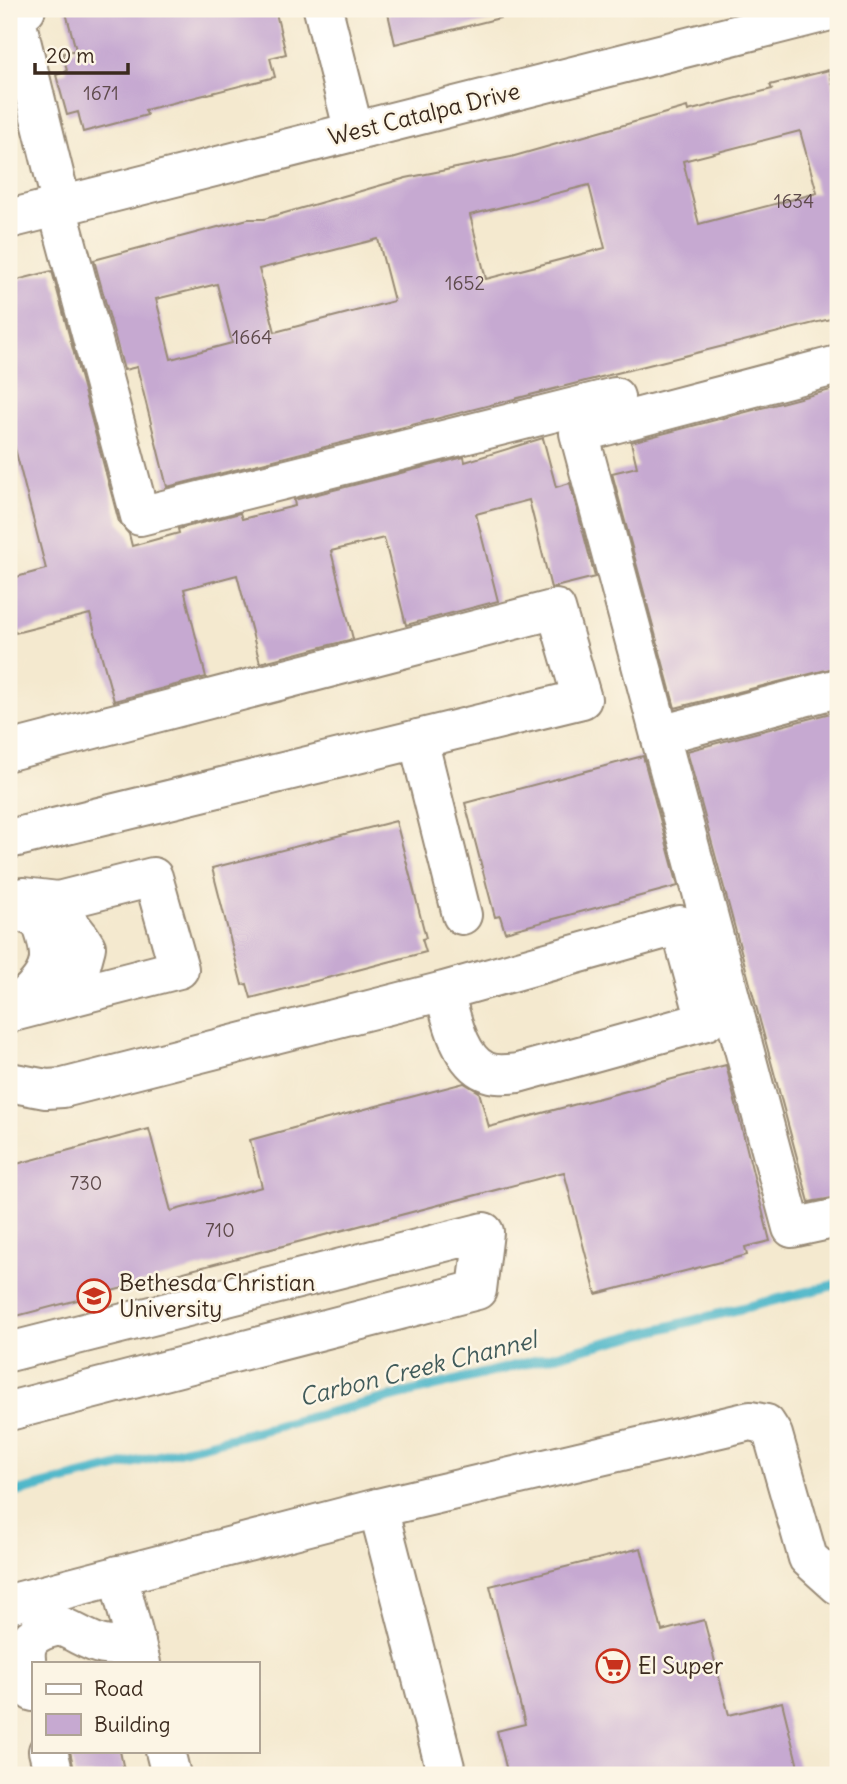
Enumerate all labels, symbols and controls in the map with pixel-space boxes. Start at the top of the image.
scale bar [35,32,128,76]
text: 20 m [46,42,95,69]
street label: West Catalpa Drive [325,76,523,151]
house number: 1671 [83,81,119,105]
house number: 1634 [774,189,814,213]
house number: 1652 [445,271,485,295]
house number: 1664 [232,325,272,349]
house number: 730 [70,1171,102,1195]
house number: 710 [205,1218,235,1242]
place label: Bethesda Christian University [119,1268,315,1323]
school or university icon: Bethesda Christian University [75,1277,113,1315]
water label: Carbon Creek Channel [296,1323,543,1412]
supermarket icon: El Super [594,1647,632,1685]
place label: El Super [638,1651,724,1680]
legend [32,1662,259,1752]
text: Road [94,1675,143,1702]
text: Building [94,1711,170,1738]

